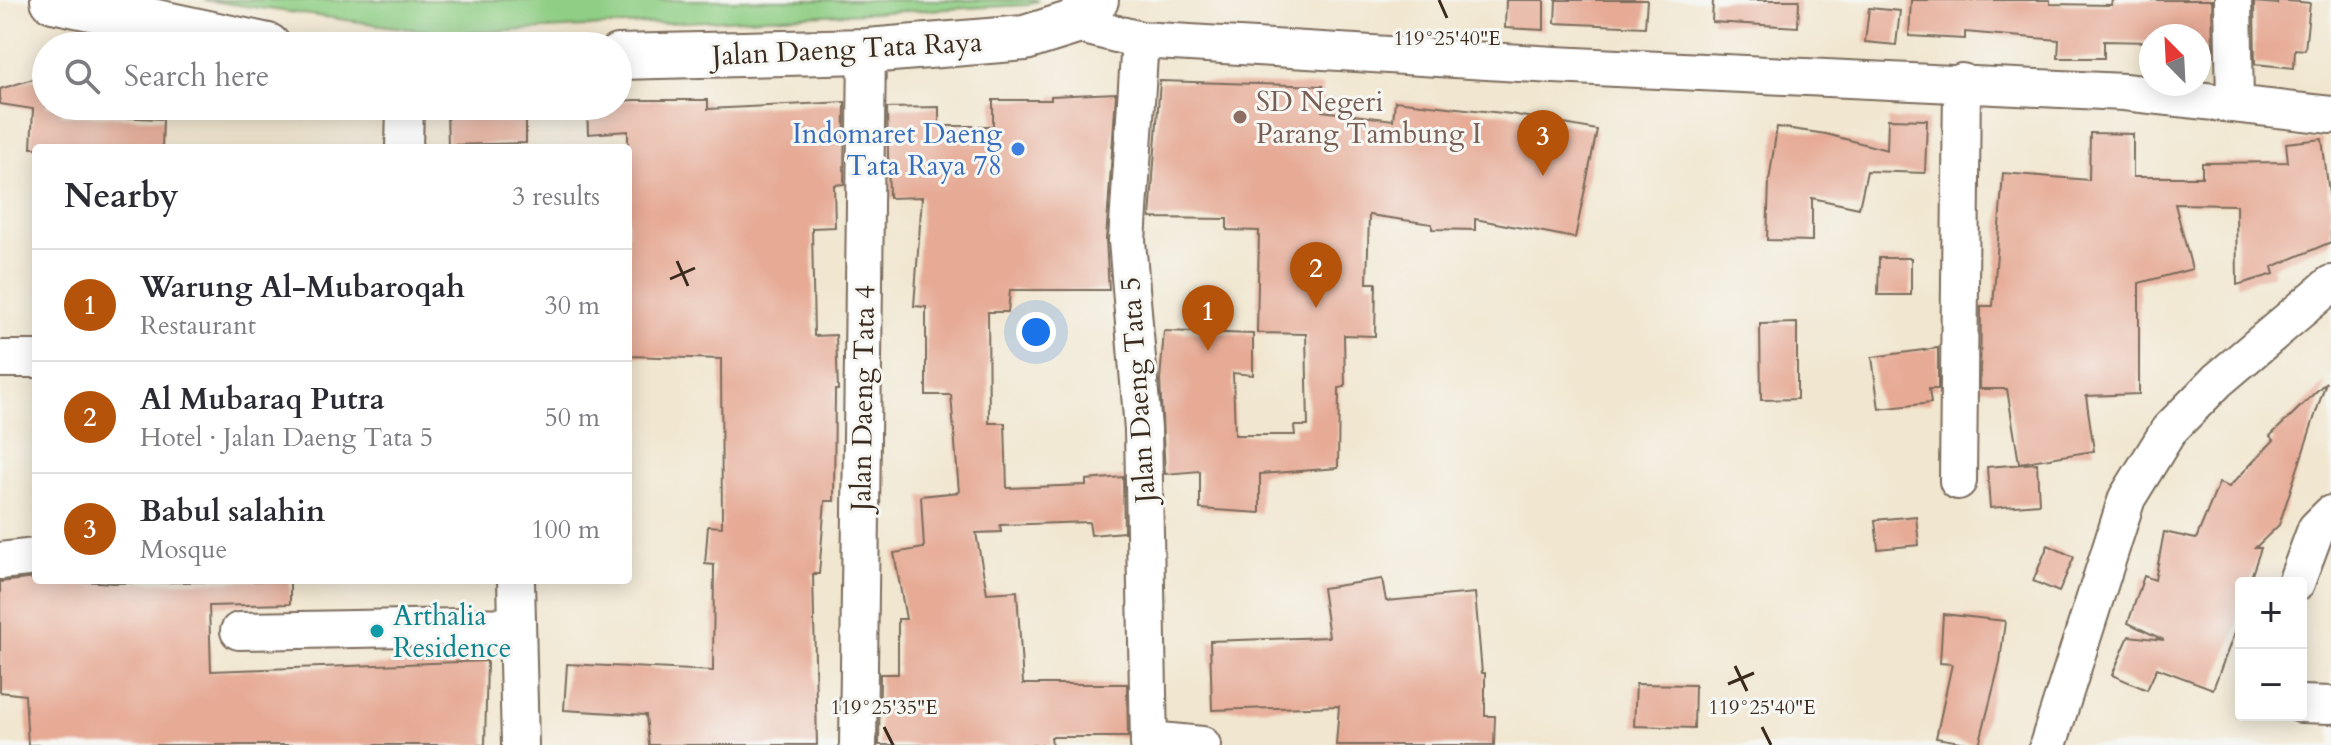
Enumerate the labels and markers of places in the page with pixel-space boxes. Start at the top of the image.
place label: SD Negeri Parang Tambung I [1256,83,1482,153]
marker: SD Negeri Parang Tambung I [1231,108,1249,126]
pin: 3 [1517,110,1569,176]
place label: Indomaret Daeng Tata Raya 78 [792,115,1002,185]
marker: Indomaret Daeng Tata Raya 78 [1009,140,1027,158]
pin: 2 [1290,242,1342,308]
pin: 1 [1182,285,1234,351]
place label: Arthalia Residence [393,597,511,667]
marker: Arthalia Residence [368,622,386,640]

